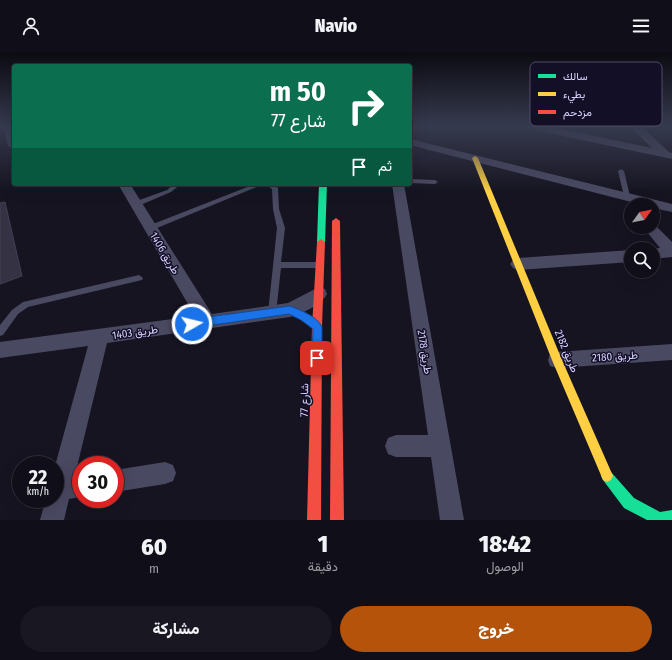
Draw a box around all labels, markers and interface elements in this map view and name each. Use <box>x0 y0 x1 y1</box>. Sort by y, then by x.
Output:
icon: person <box>20 15 42 37</box>
text: Navio <box>315 15 357 37</box>
icon: menu <box>630 15 652 37</box>
legend <box>530 62 662 126</box>
text: سالك <box>563 70 588 83</box>
text: 50 m <box>270 75 326 108</box>
icon: right <box>340 80 392 132</box>
text: بطيء <box>563 88 585 104</box>
text: مزدحم <box>563 106 592 120</box>
text: شارع 77 <box>271 110 326 132</box>
icon: arrive <box>348 156 370 178</box>
text: ثم <box>378 157 392 175</box>
north arrow <box>624 198 660 234</box>
map controls <box>624 198 660 278</box>
street label: طريق 1406 <box>147 230 182 277</box>
button: search <box>624 242 660 278</box>
position arrow <box>171 303 213 345</box>
street label: طريق 1403 <box>111 323 159 342</box>
street label: طريق 2182 <box>552 328 581 374</box>
street label: طريق 2178 <box>415 329 434 375</box>
pin <box>300 341 334 375</box>
icon: arrive <box>306 347 328 369</box>
street label: طريق 2180 <box>592 348 638 365</box>
street label: شارع 77 <box>298 383 312 417</box>
speed limit sign: 30 <box>72 456 124 508</box>
text: 22 <box>29 465 47 489</box>
text: km/h <box>27 486 49 498</box>
text: 1 <box>318 530 328 558</box>
text: 18:42 <box>479 530 531 558</box>
text: 60 <box>141 533 167 561</box>
text: دقيقة <box>308 559 338 574</box>
text: الوصول <box>486 559 524 574</box>
text: m <box>149 561 159 576</box>
button: مشاركة <box>20 606 332 652</box>
button: خروج <box>340 606 652 652</box>

